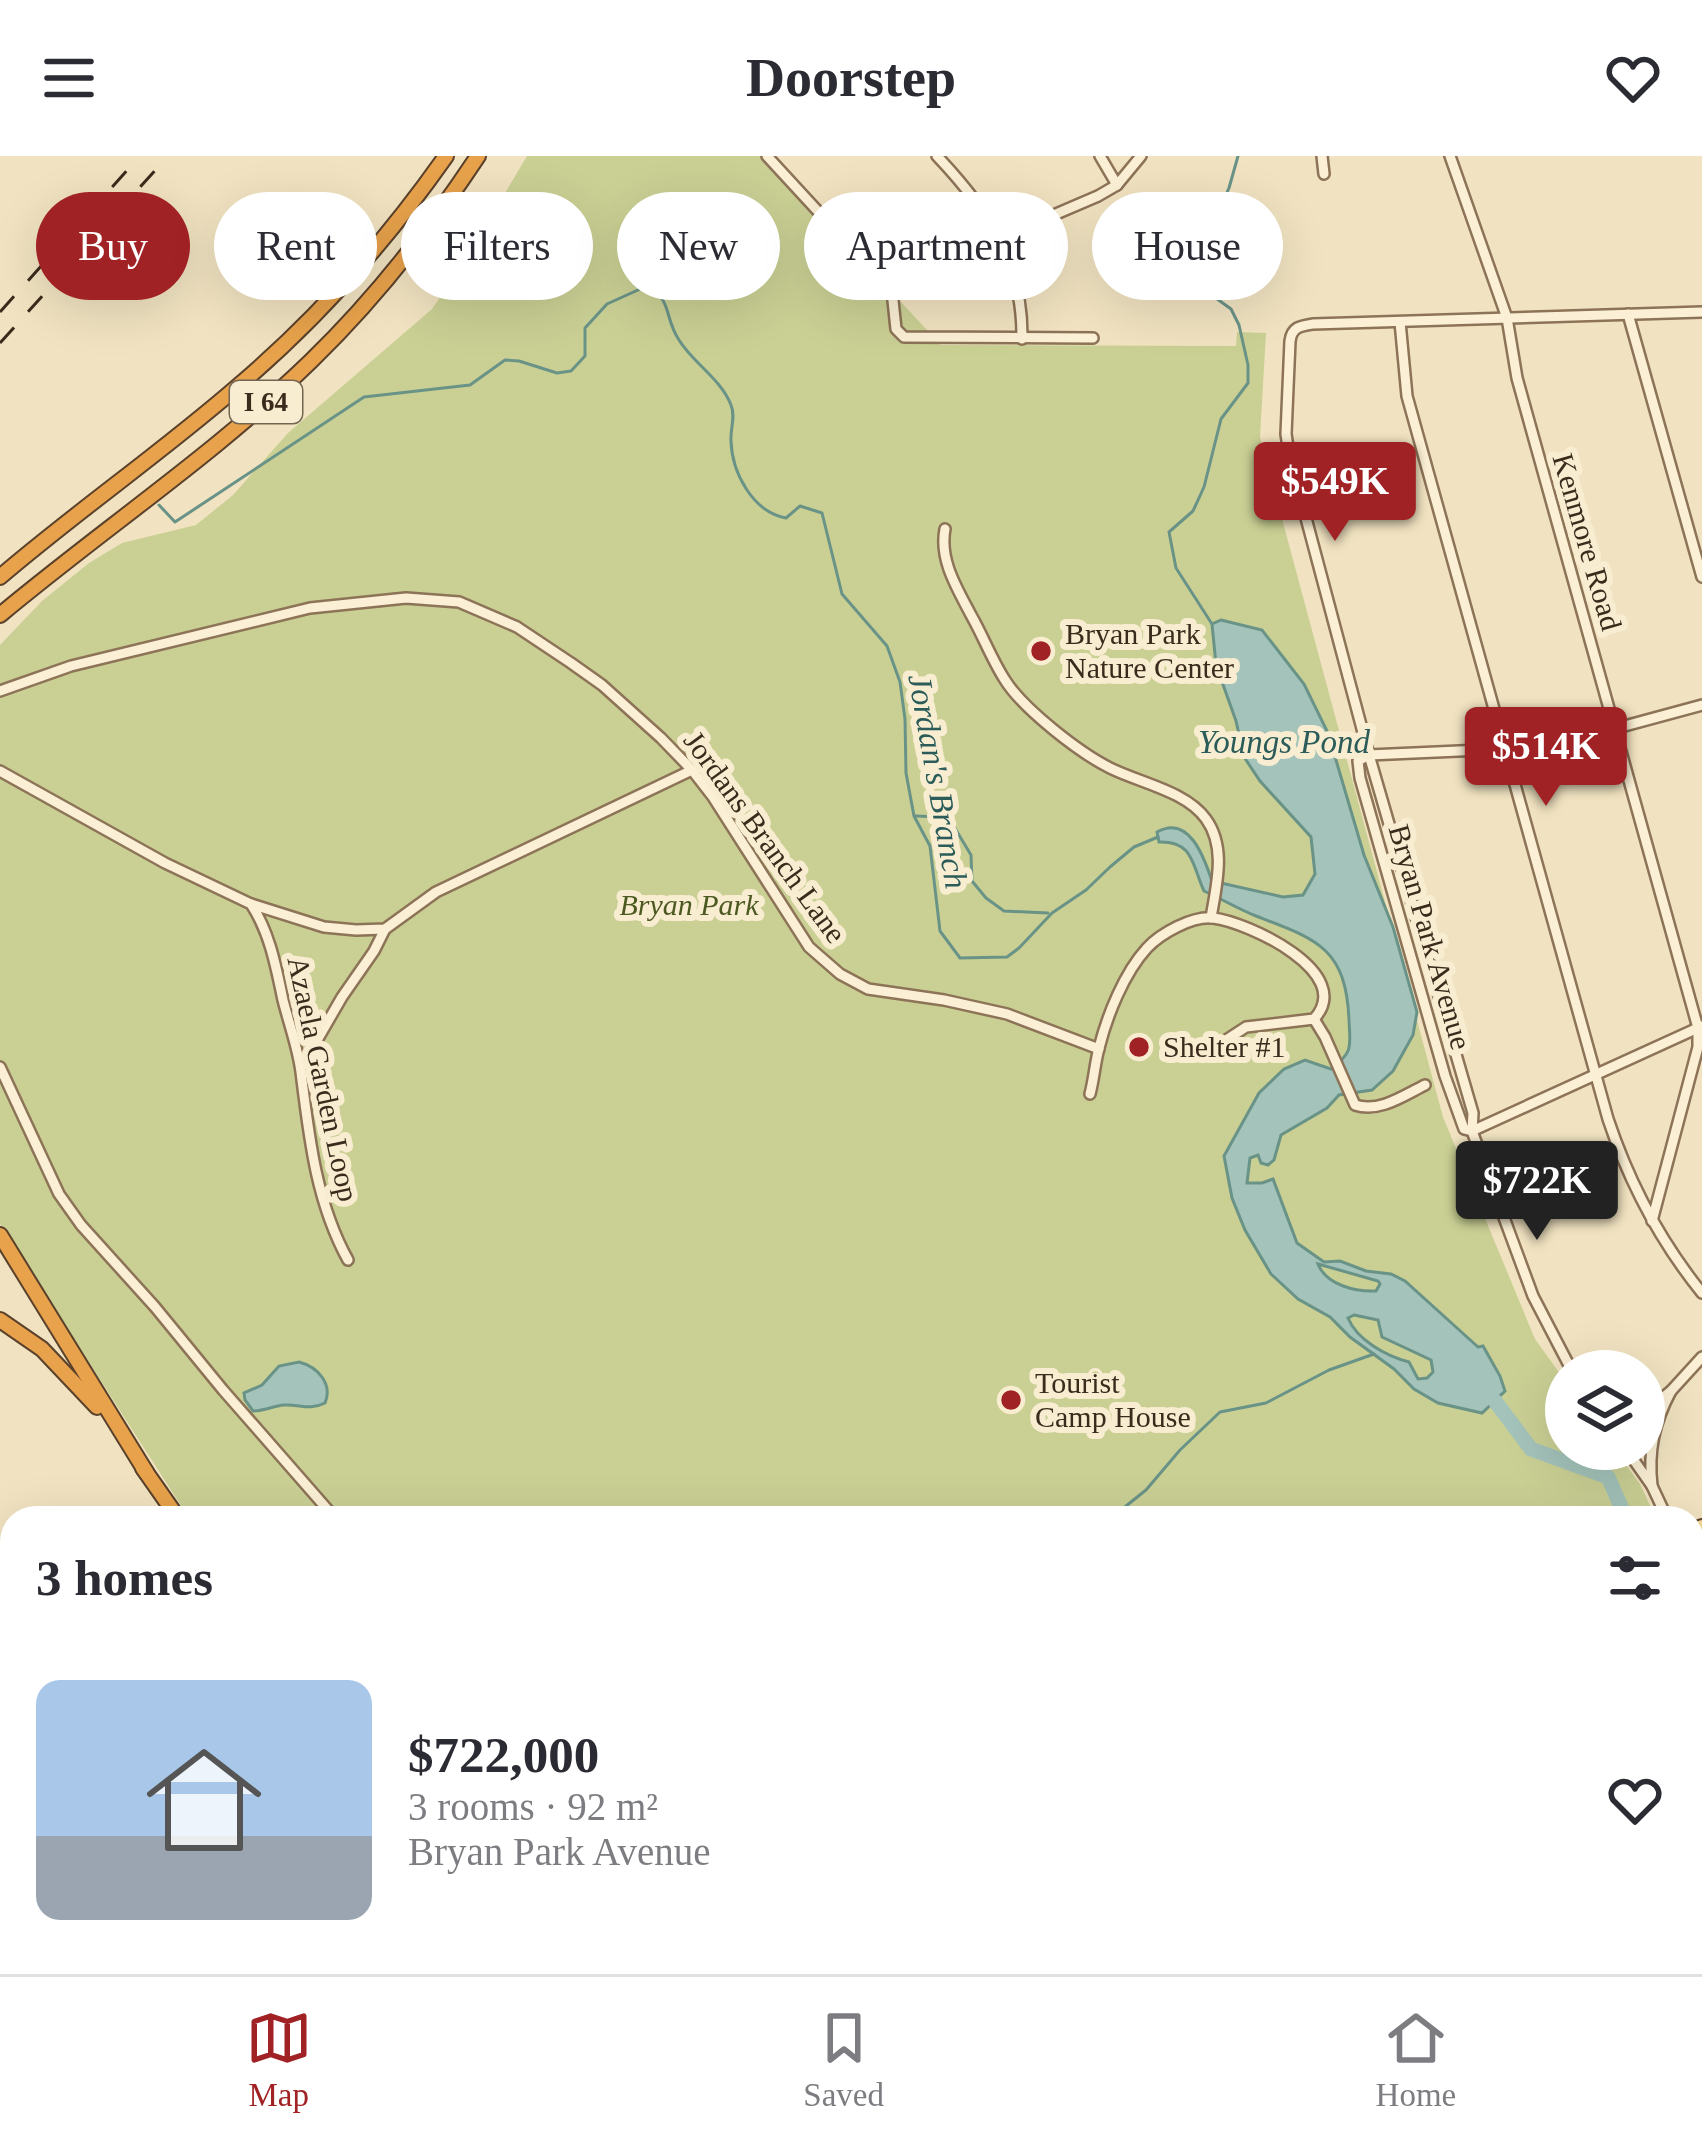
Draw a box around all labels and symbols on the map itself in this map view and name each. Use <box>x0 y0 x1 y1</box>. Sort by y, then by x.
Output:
road number: I 64 <box>230 381 302 423</box>
pin: $549K <box>1251 442 1419 544</box>
street label: Kenmore Road <box>1546 450 1628 634</box>
place label: Bryan Park Nature Center <box>1065 617 1234 684</box>
marker: Bryan Park Nature Center <box>1028 638 1054 664</box>
water label: Jordan's Branch <box>901 671 975 891</box>
pin: $514K <box>1462 707 1630 809</box>
water label: Youngs Pond <box>1198 724 1371 760</box>
street label: Jordans Branch Lane <box>678 725 853 949</box>
street label: Bryan Park Avenue <box>1383 820 1478 1053</box>
park label: Bryan Park <box>619 888 759 921</box>
street label: Azaela Garden Loop <box>281 953 366 1205</box>
place label: Shelter #1 <box>1163 1030 1285 1063</box>
marker: Shelter #1 <box>1126 1034 1152 1060</box>
pin: $722K <box>1453 1141 1621 1243</box>
place label: Tourist Camp House <box>1035 1366 1191 1433</box>
marker: Tourist Camp House <box>998 1387 1024 1413</box>

